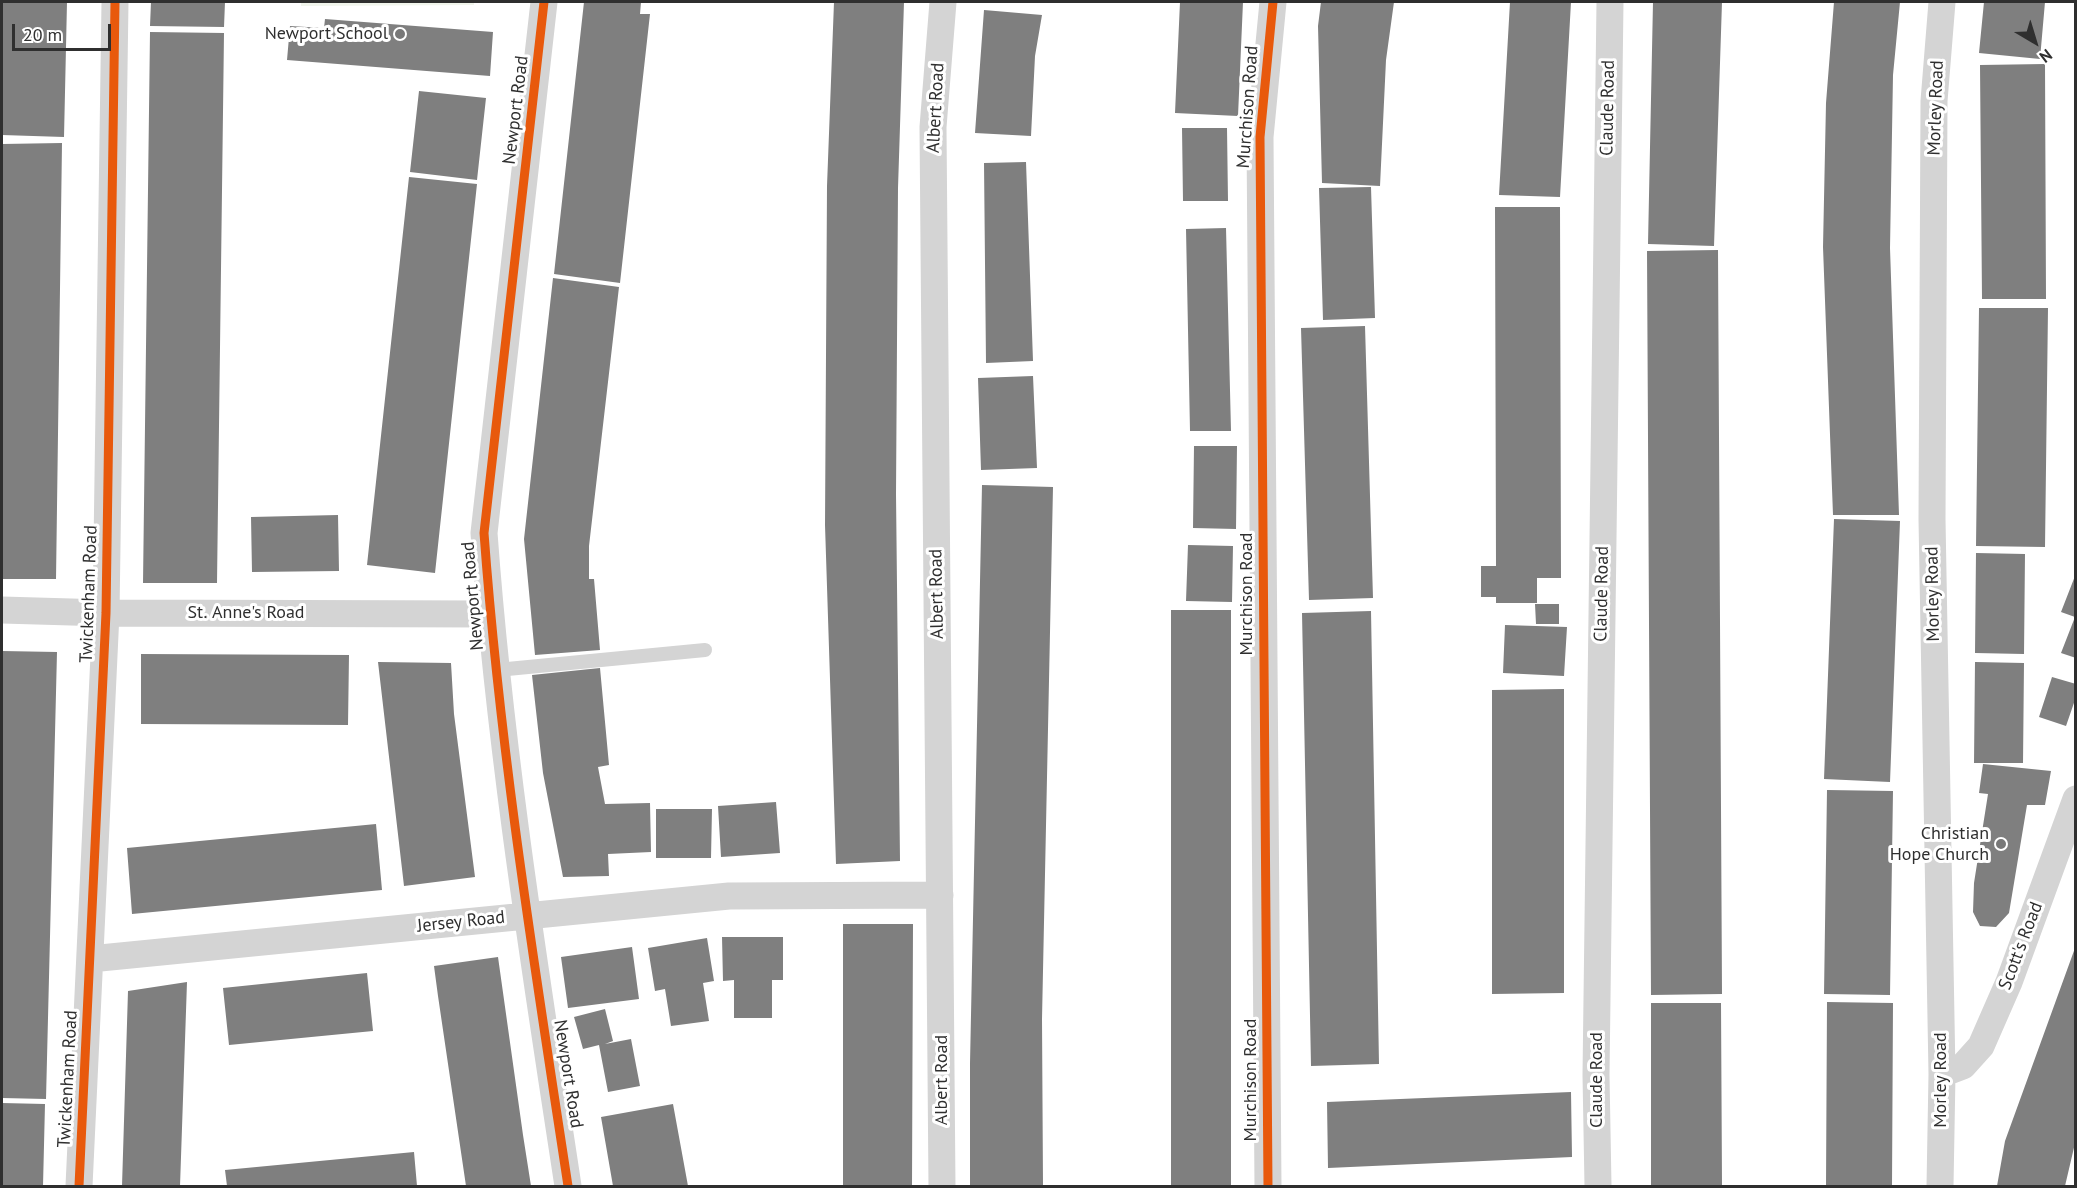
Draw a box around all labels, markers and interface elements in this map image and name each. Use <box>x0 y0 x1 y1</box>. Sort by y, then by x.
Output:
scale bar <box>15 12 114 50</box>
north arrow <box>2005 12 2065 72</box>
text: 20 m <box>23 23 62 46</box>
place label: Newport School <box>265 23 388 45</box>
marker: Newport School <box>393 27 407 41</box>
street label: Murchison Road <box>1233 45 1263 169</box>
text: N <box>2036 45 2056 67</box>
street label: Newport Road <box>499 54 533 166</box>
street label: Claude Road <box>1596 60 1620 156</box>
street label: Morley Road <box>1924 60 1948 156</box>
street label: Albert Road <box>923 62 949 154</box>
street label: Twickenham Road <box>76 525 102 663</box>
street label: Murchison Road <box>1236 533 1258 655</box>
street label: Newport Road <box>457 541 489 651</box>
street label: Claude Road <box>1590 546 1614 642</box>
street label: Morley Road <box>1921 546 1945 642</box>
street label: Albert Road <box>925 549 949 639</box>
street label: St. Anne's Road <box>187 602 305 624</box>
place label: Christian Hope Church <box>1890 823 1989 866</box>
marker: Christian Hope Church <box>1994 837 2008 851</box>
street label: Scott's Road <box>1994 899 2048 993</box>
street label: Jersey Road <box>416 907 506 937</box>
street label: Twickenham Road <box>54 1010 82 1148</box>
street label: Newport Road <box>549 1018 587 1130</box>
street label: Murchison Road <box>1240 1019 1262 1141</box>
street label: Claude Road <box>1586 1032 1608 1128</box>
street label: Morley Road <box>1930 1032 1952 1128</box>
street label: Albert Road <box>931 1035 953 1125</box>

